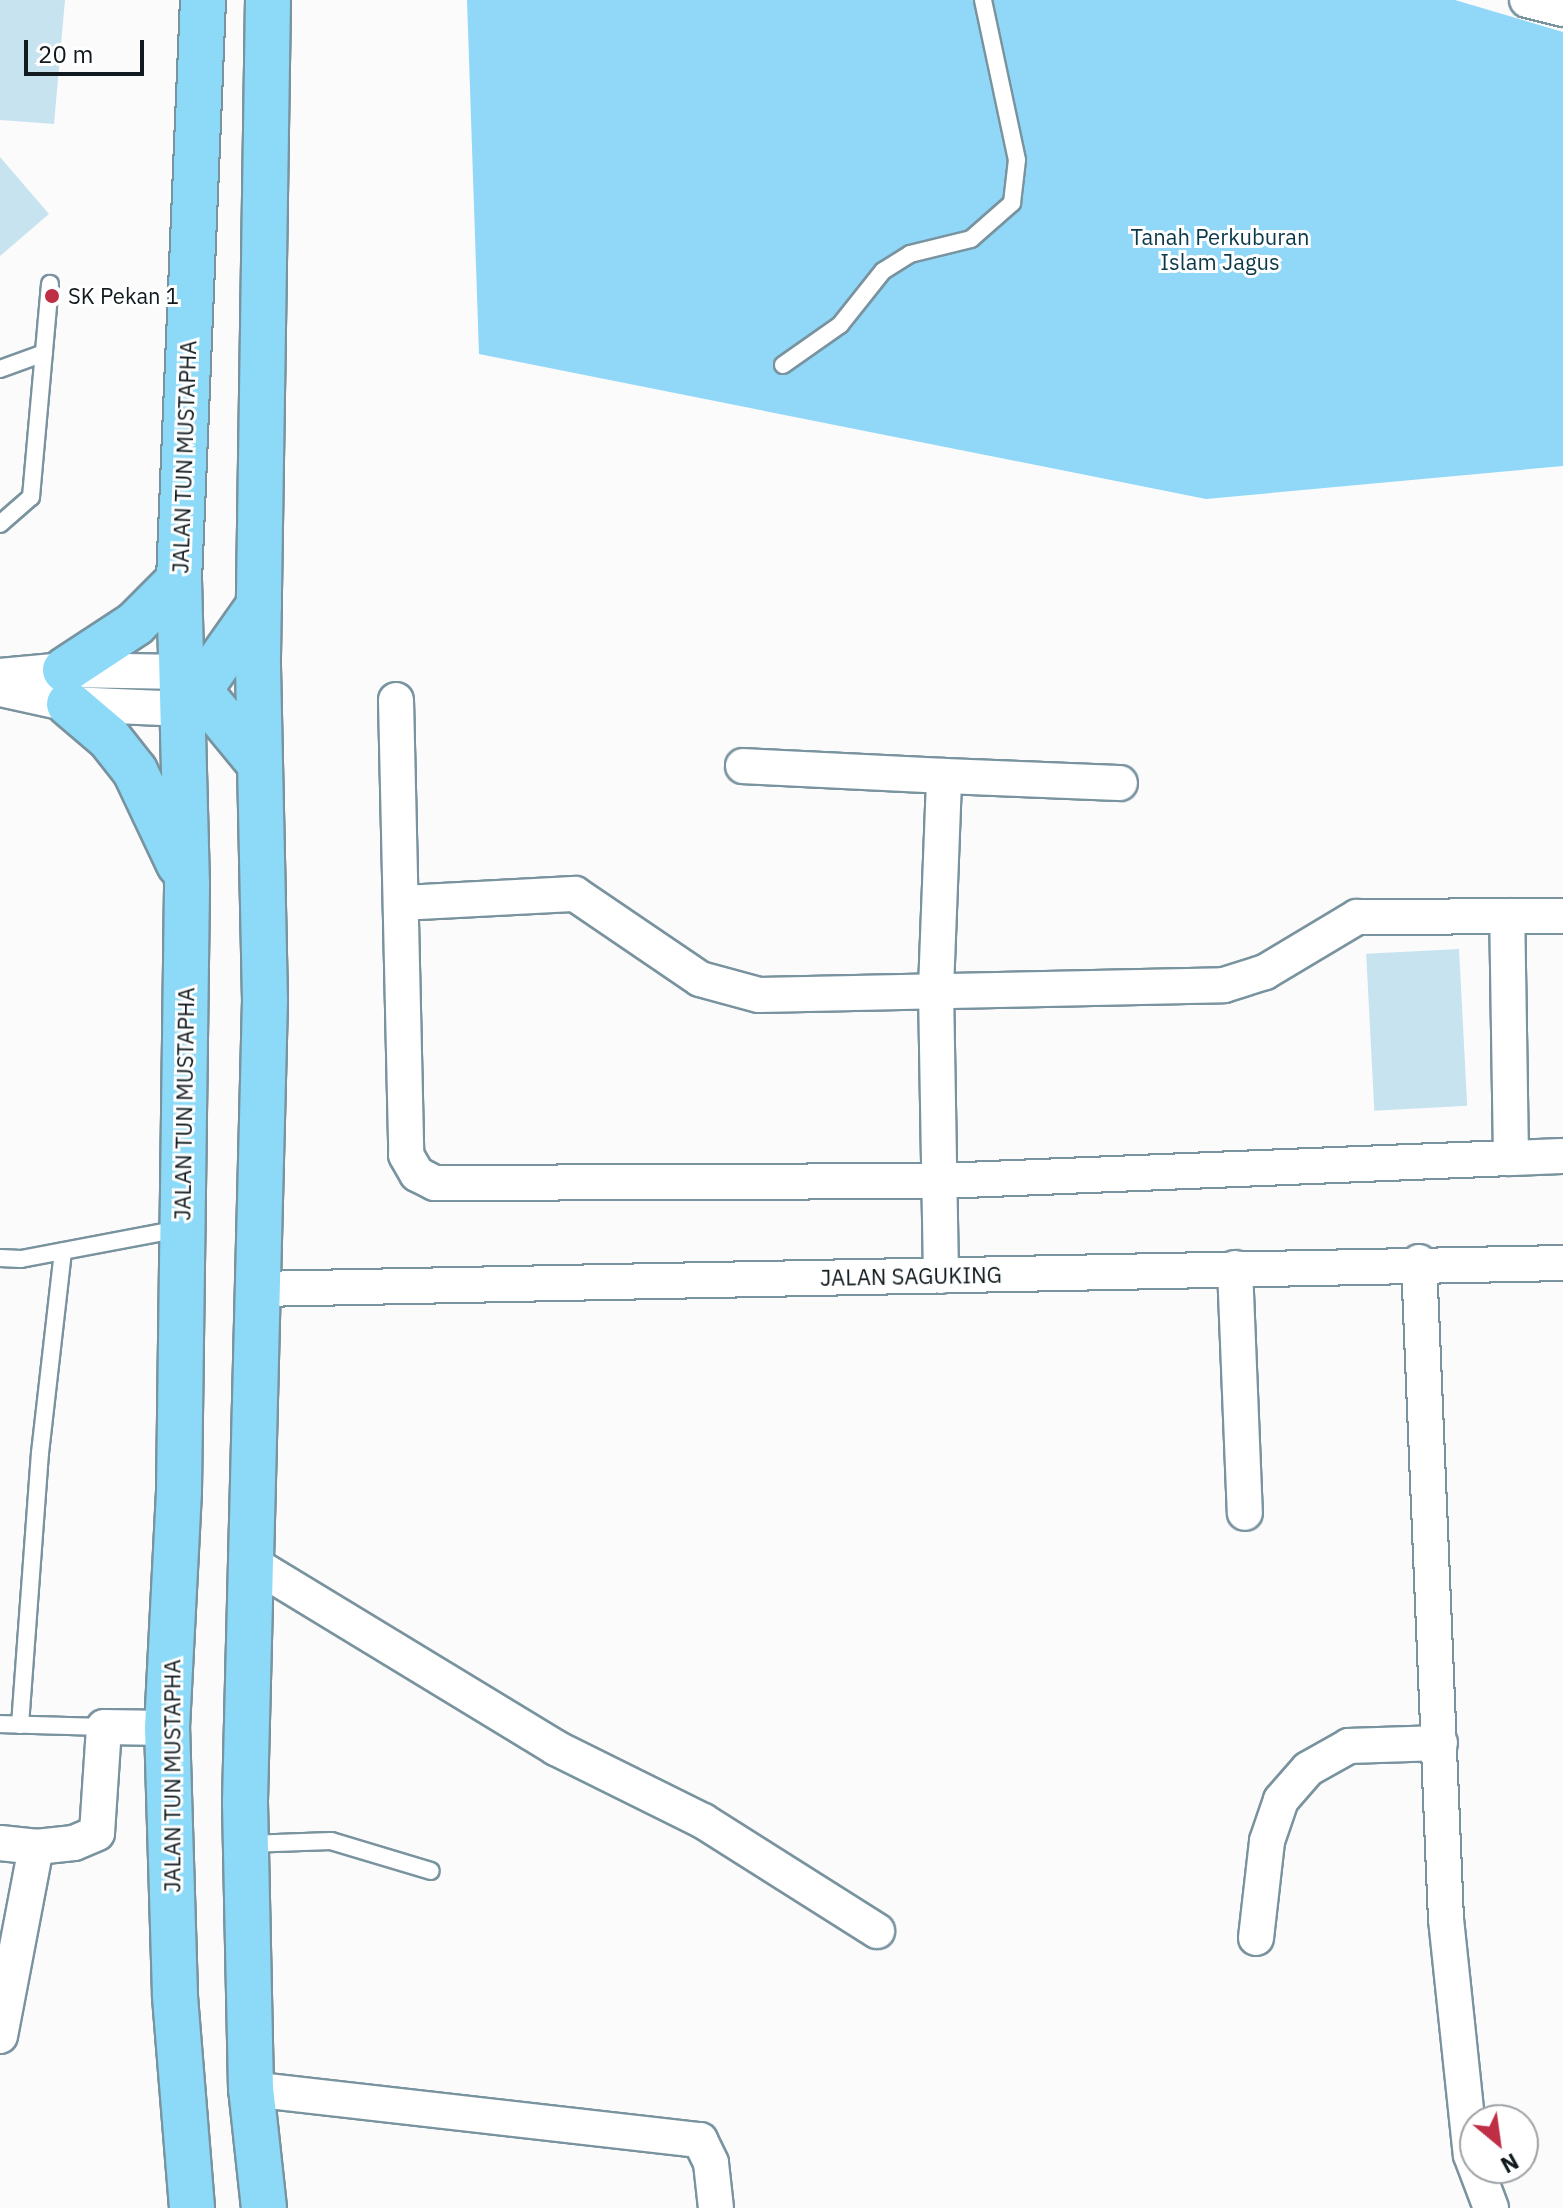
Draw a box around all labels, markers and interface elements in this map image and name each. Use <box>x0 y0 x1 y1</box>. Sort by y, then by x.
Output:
scale bar <box>28 24 148 74</box>
text: 20 m <box>38 38 93 70</box>
park label: Tanah Perkuburan Islam Jagus <box>1130 223 1310 274</box>
place label: SK Pekan 1 <box>68 283 179 309</box>
marker: SK Pekan 1 <box>43 287 61 305</box>
street label: JALAN TUN MUSTAPHA <box>167 340 201 574</box>
street label: JALAN TUN MUSTAPHA <box>169 987 199 1221</box>
street label: JALAN SAGUKING <box>820 1261 1002 1291</box>
street label: JALAN TUN MUSTAPHA <box>159 1659 185 1893</box>
north arrow <box>1459 2104 1539 2184</box>
text: N <box>1496 2147 1524 2180</box>

